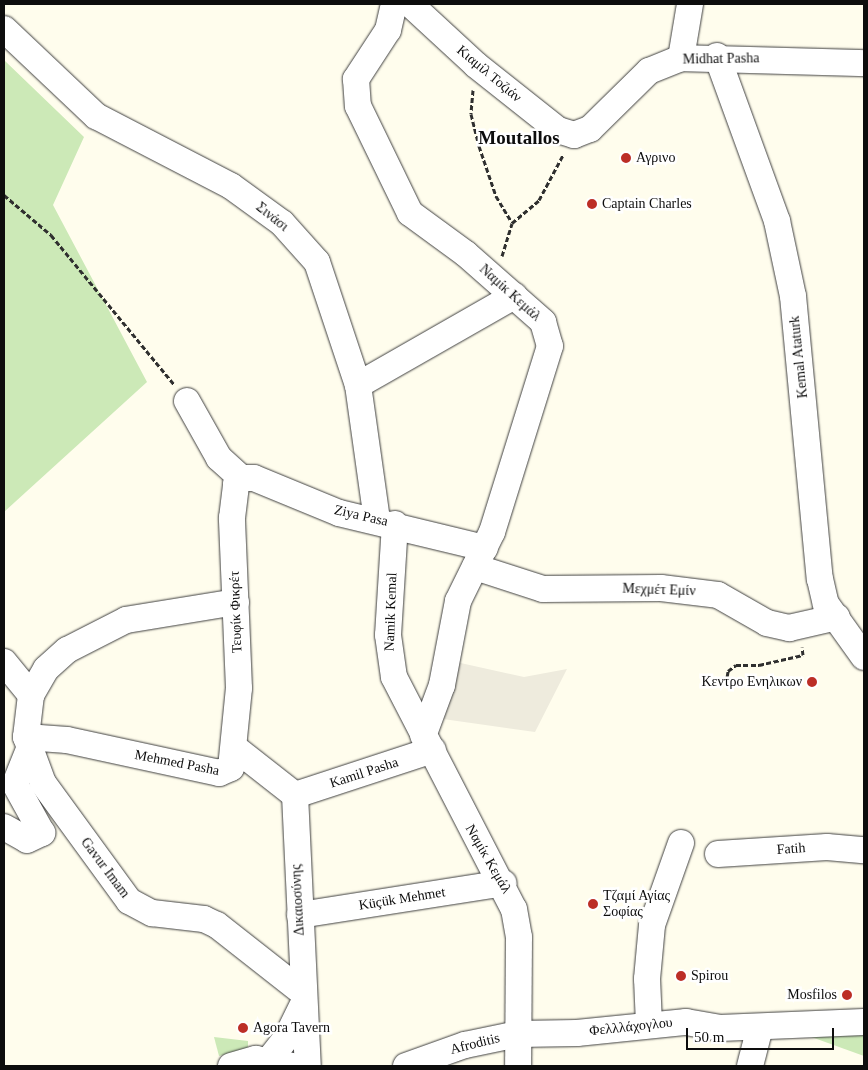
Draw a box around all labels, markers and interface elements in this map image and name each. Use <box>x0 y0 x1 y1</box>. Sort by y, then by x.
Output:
street label: Κιαμίλ Τοζιάν <box>453 42 525 106</box>
street label: Midhat Pasha <box>683 50 759 68</box>
district label: Moutallos <box>478 127 560 149</box>
place label: Αγρινο <box>636 150 675 166</box>
marker: Αγρινο <box>620 152 632 164</box>
place label: Captain Charles <box>602 196 692 212</box>
marker: Captain Charles <box>586 198 598 210</box>
street label: Σινάσι <box>252 199 292 235</box>
street label: Ναμίκ Κεμάλ <box>476 261 544 325</box>
street label: Kemal Ataturk <box>786 315 812 399</box>
street label: Ziya Pasa <box>332 502 390 530</box>
street label: Τευφίκ Φικρέτ <box>226 571 246 653</box>
street label: Namik Kemal <box>381 572 401 652</box>
street label: Μεχμέτ Εμίν <box>622 580 696 600</box>
place label: Κεντρο Ενηλικων <box>702 674 802 690</box>
marker: Κεντρο Ενηλικων <box>806 676 818 688</box>
street label: Mehmed Pasha <box>133 747 221 779</box>
street label: Kamil Pasha <box>328 754 400 792</box>
street label: Ναμίκ Κεμάλ <box>462 822 514 896</box>
street label: Gavur Imam <box>77 835 133 901</box>
street label: Fatih <box>776 840 806 858</box>
street label: Δικαιοσύνης <box>288 864 308 936</box>
street label: Küçük Mehmet <box>357 884 447 914</box>
place label: Τζαμί Αγίας Σοφίας <box>603 888 671 920</box>
marker: Τζαμί Αγίας Σοφίας <box>587 898 599 910</box>
place label: Spirou <box>691 968 728 984</box>
marker: Spirou <box>675 970 687 982</box>
place label: Mosfilos <box>787 987 837 1003</box>
marker: Mosfilos <box>841 989 853 1001</box>
street label: Φελλλάχογλου <box>589 1014 673 1040</box>
scale bar <box>688 1018 836 1050</box>
place label: Agora Tavern <box>253 1020 330 1036</box>
marker: Agora Tavern <box>237 1022 249 1034</box>
text: 50 m <box>694 1029 724 1045</box>
street label: Afroditis <box>448 1030 502 1058</box>

